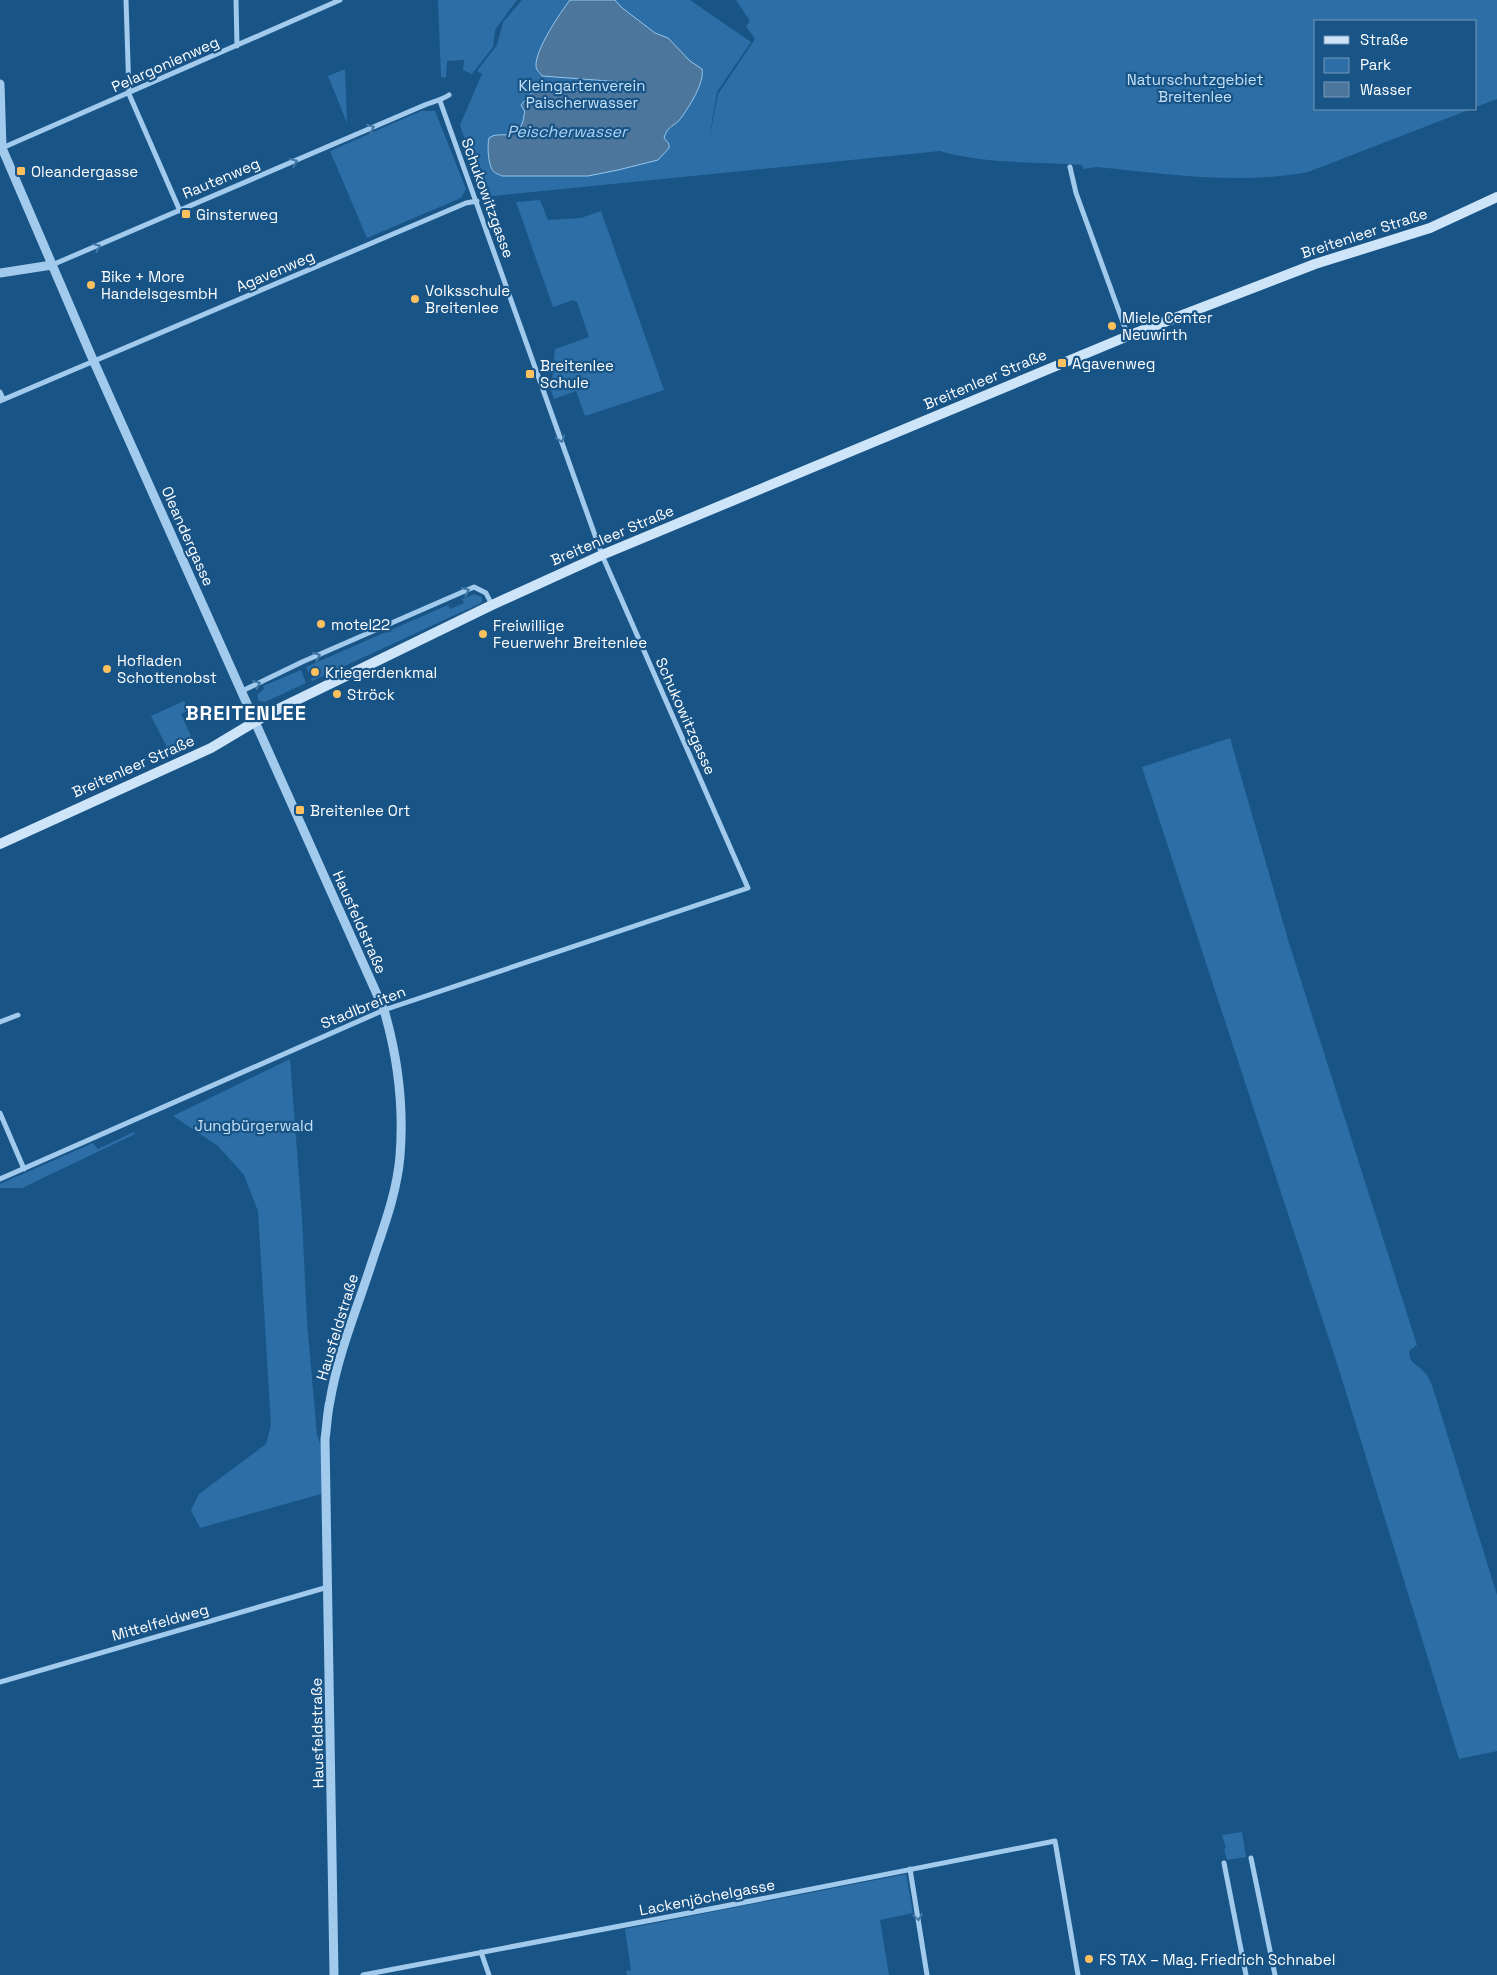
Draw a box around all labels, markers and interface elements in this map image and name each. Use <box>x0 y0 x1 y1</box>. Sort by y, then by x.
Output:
legend <box>1314 20 1477 110</box>
text: Straße <box>1360 30 1409 49</box>
street label: Pelargonienweg <box>108 32 222 96</box>
text: Park <box>1360 55 1391 74</box>
park label: Naturschutzgebiet Breitenlee <box>1127 70 1263 106</box>
park label: Kleingartenverein Paischerwasser <box>519 76 645 112</box>
text: Wasser <box>1360 80 1412 99</box>
water label: Peischerwasser <box>507 121 629 142</box>
one-way arrow <box>366 123 375 134</box>
street label: Schukowitzgasse <box>457 135 519 261</box>
street label: Rautenweg <box>180 153 262 203</box>
one-way arrow <box>290 157 298 167</box>
place label: Oleandergasse <box>31 162 138 181</box>
marker: Oleandergasse <box>15 165 27 177</box>
street label: Breitenleer Straße <box>1298 204 1430 262</box>
place label: Ginsterweg <box>196 205 278 224</box>
marker: Ginsterweg <box>180 208 192 220</box>
one-way arrow <box>92 242 101 253</box>
street label: Agavenweg <box>233 246 317 296</box>
place label: Bike + More HandelsgesmbH <box>101 267 218 303</box>
marker: Bike + More HandelsgesmbH <box>85 279 97 291</box>
place label: Volksschule Breitenlee <box>425 281 510 317</box>
marker: Volksschule Breitenlee <box>409 293 421 305</box>
place label: Miele Center Neuwirth <box>1122 308 1213 344</box>
marker: Miele Center Neuwirth <box>1106 320 1118 332</box>
street label: Breitenleer Straße <box>921 344 1050 414</box>
place label: Agavenweg <box>1072 354 1155 373</box>
place label: Breitenlee Schule <box>540 356 614 392</box>
marker: Agavenweg <box>1056 357 1068 369</box>
marker: Breitenlee Schule <box>524 368 536 380</box>
one-way arrow <box>555 434 565 443</box>
street label: Oleandergasse <box>158 483 219 589</box>
street label: Breitenleer Straße <box>548 500 677 570</box>
one-way arrow <box>461 586 470 597</box>
place label: motel22 <box>331 615 390 634</box>
place label: Freiwillige Feuerwehr Breitenlee <box>493 616 647 652</box>
marker: motel22 <box>315 618 327 630</box>
marker: Freiwillige Feuerwehr Breitenlee <box>477 628 489 640</box>
place label: Hofladen Schottenobst <box>117 651 217 687</box>
one-way arrow <box>312 651 321 662</box>
street label: Schukowitzgasse <box>652 654 720 778</box>
marker: Hofladen Schottenobst <box>101 663 113 675</box>
place label: Kriegerdenkmal <box>325 663 437 682</box>
marker: Kriegerdenkmal <box>309 666 321 678</box>
one-way arrow <box>252 679 261 690</box>
place label: Ströck <box>347 685 395 704</box>
marker: Ströck <box>331 688 343 700</box>
district label: BREITENLEE <box>185 700 307 726</box>
street label: Breitenleer Straße <box>69 730 197 802</box>
place label: Breitenlee Ort <box>310 801 411 820</box>
marker: Breitenlee Ort <box>294 804 306 816</box>
street label: Hausfeldstraße <box>329 868 391 977</box>
street label: Stadlbreiten <box>318 981 408 1033</box>
park label: Jungbürgerwald <box>195 1116 313 1135</box>
street label: Hausfeldstraße <box>312 1271 362 1383</box>
street label: Mittelfeldweg <box>109 1599 211 1645</box>
street label: Hausfeldstraße <box>307 1677 327 1788</box>
street label: Lackenjöchelgasse <box>637 1874 777 1919</box>
one-way arrow <box>912 1913 922 1921</box>
place label: FS TAX – Mag. Friedrich Schnabel <box>1099 1950 1335 1969</box>
marker: FS TAX – Mag. Friedrich Schnabel <box>1083 1953 1095 1965</box>

